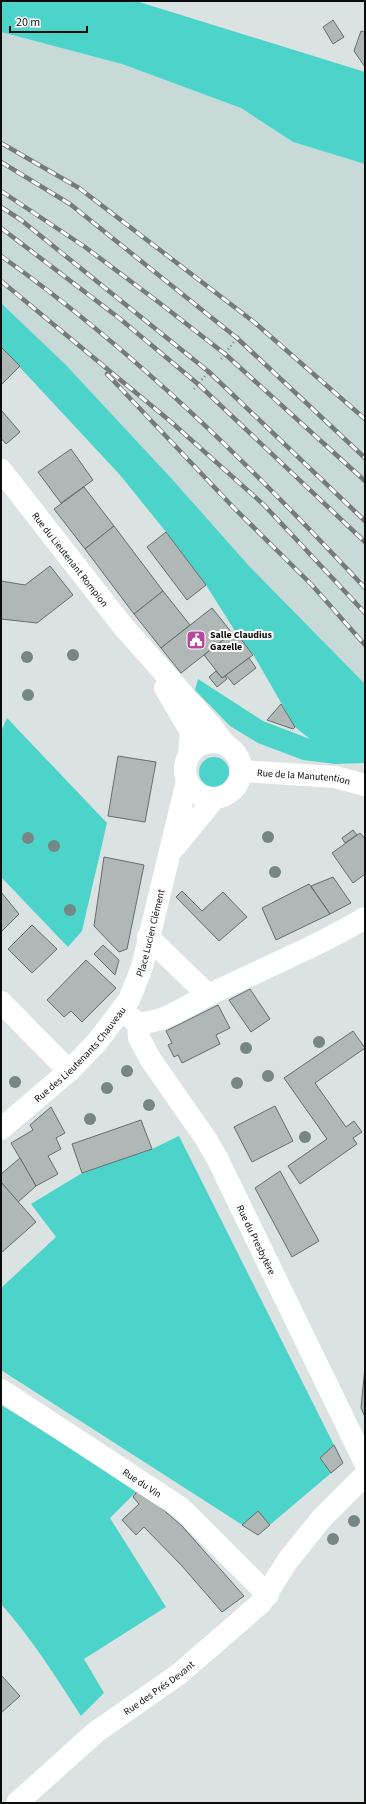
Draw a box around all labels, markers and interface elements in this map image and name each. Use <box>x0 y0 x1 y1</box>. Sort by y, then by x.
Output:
scale bar <box>10 8 87 34</box>
text: 20 m <box>16 14 40 31</box>
street label: Rue du Lieutenant Rompion <box>28 509 111 610</box>
place label: Salle Claudius Gazelle <box>210 628 273 654</box>
public building icon: Salle Claudius Gazelle <box>185 629 207 651</box>
street label: Rue de la Manutention <box>256 766 352 789</box>
street label: Place Lucien Clément <box>133 887 169 979</box>
street label: Rue des Lieutenants Chauveau <box>31 1004 130 1106</box>
street label: Rue du Presbytère <box>233 1203 279 1277</box>
street label: Rue du Vin <box>119 1466 164 1501</box>
street label: Rue des Prés Devant <box>121 1657 198 1719</box>

